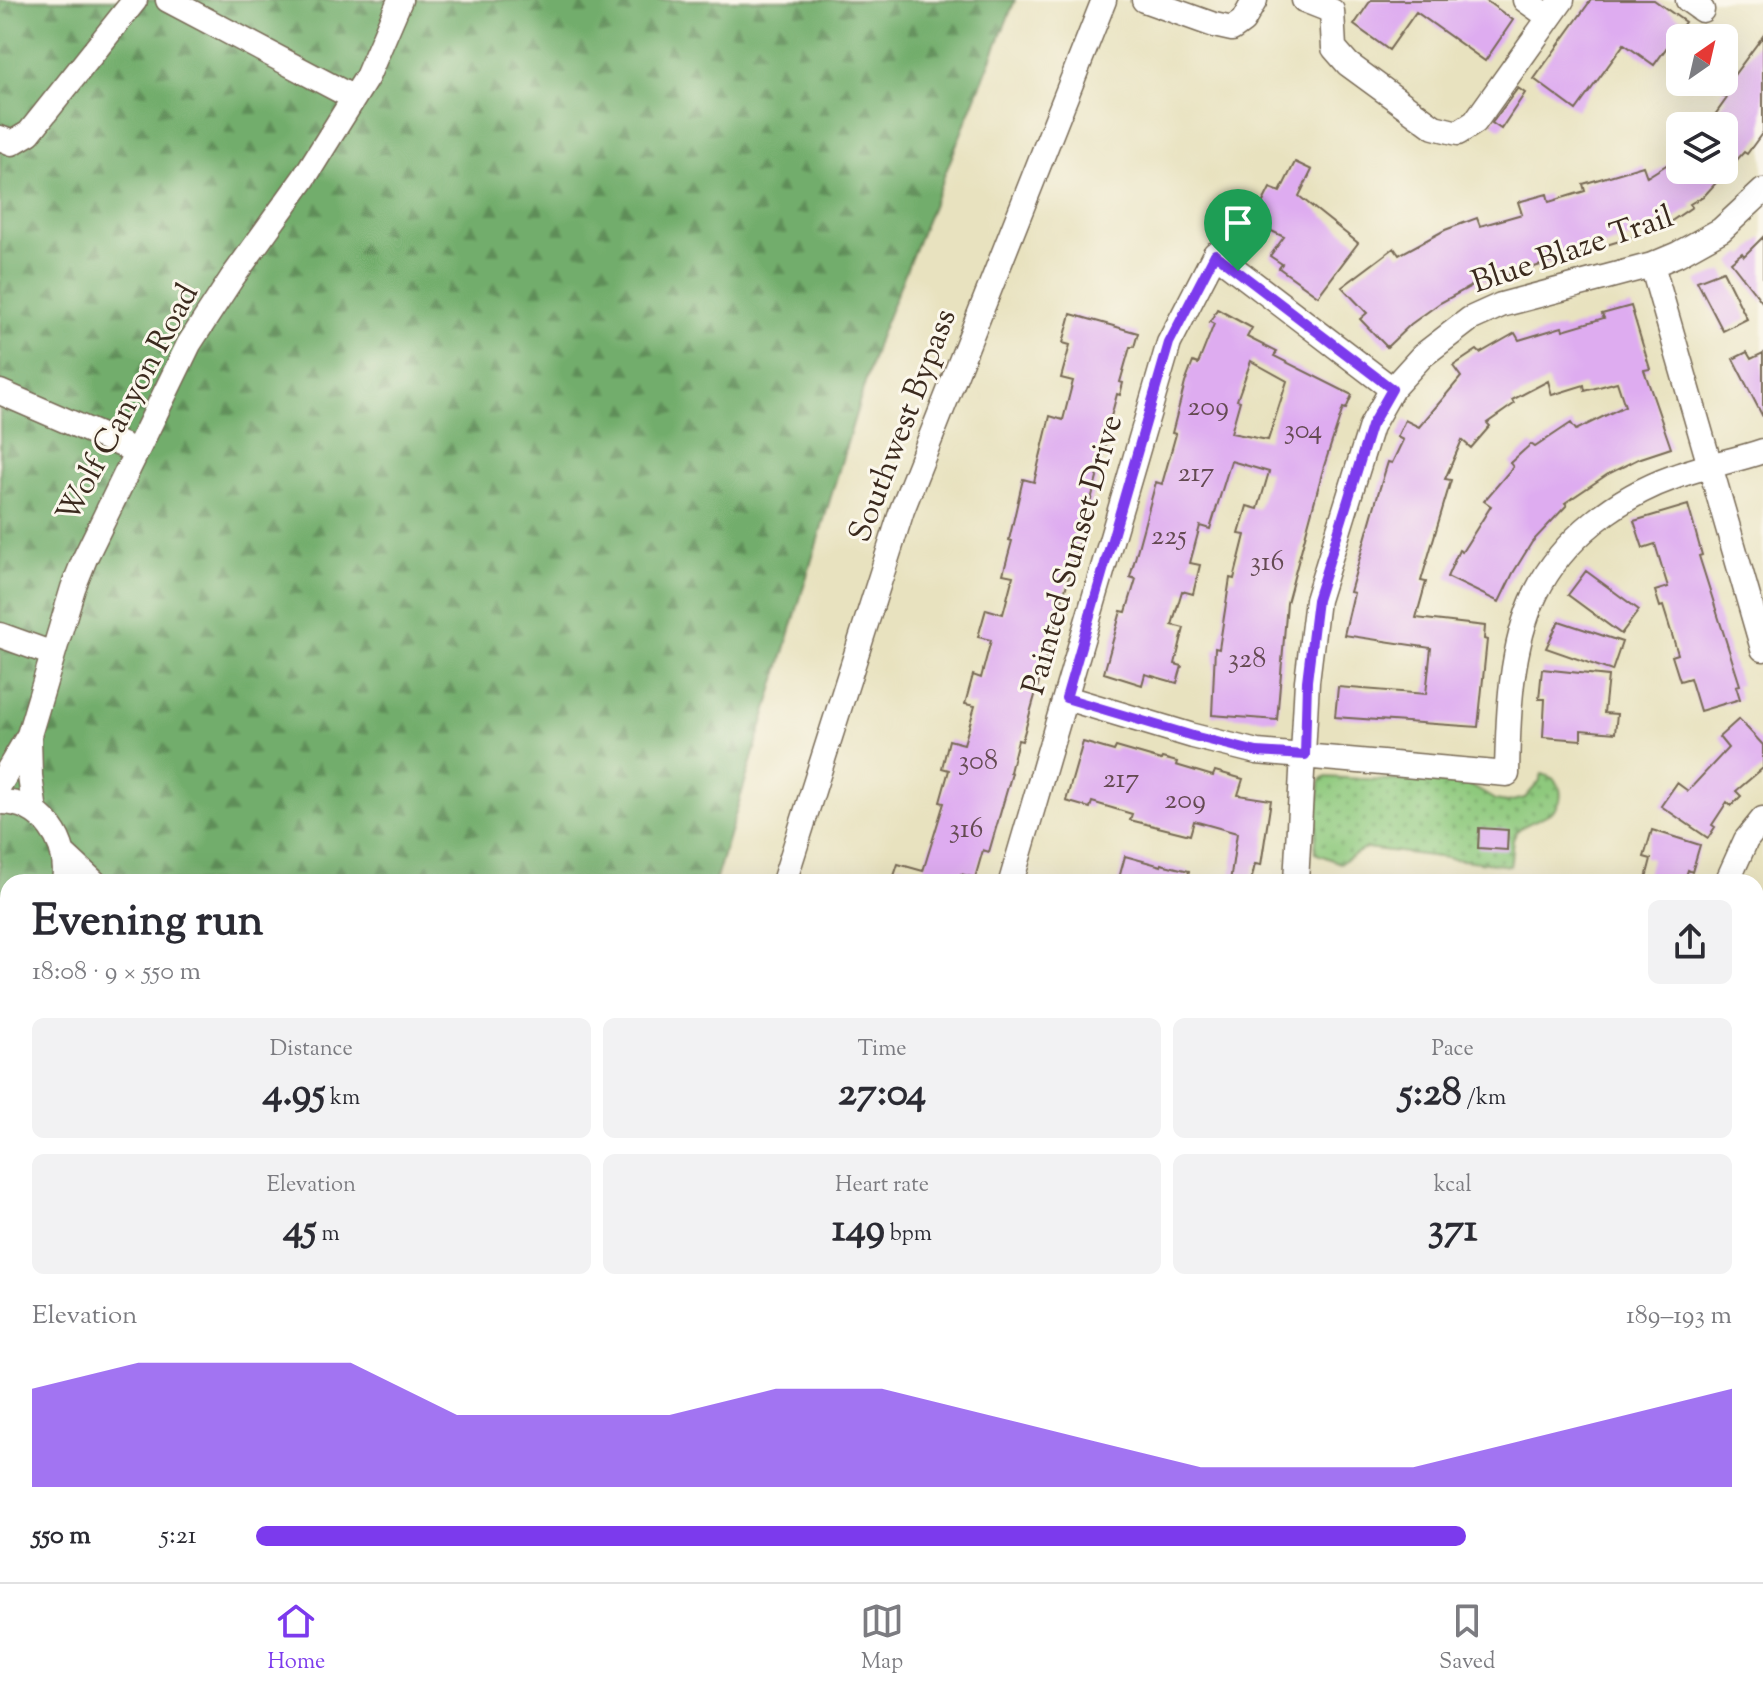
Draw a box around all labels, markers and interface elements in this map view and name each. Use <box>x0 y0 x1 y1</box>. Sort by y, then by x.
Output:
north arrow <box>1666 24 1738 96</box>
map controls <box>1666 24 1738 184</box>
button: layers <box>1666 112 1738 184</box>
pin <box>1204 189 1272 271</box>
street label: Blue Blaze Trail <box>1466 195 1680 307</box>
icon: arrive <box>1216 201 1260 245</box>
street label: Wolf Canyon Road <box>46 276 212 532</box>
street label: Southwest Bypass <box>838 303 970 549</box>
house number: 209 <box>1187 388 1229 428</box>
street label: Painted Sunset Drive <box>1012 410 1136 700</box>
house number: 304 <box>1284 411 1322 451</box>
house number: 217 <box>1178 454 1214 494</box>
house number: 225 <box>1151 517 1187 557</box>
house number: 316 <box>1250 543 1284 583</box>
house number: 328 <box>1228 640 1266 680</box>
house number: 308 <box>958 742 998 782</box>
house number: 217 <box>1103 760 1139 800</box>
house number: 209 <box>1164 781 1206 821</box>
house number: 316 <box>949 810 983 850</box>
text: Evening run <box>32 892 264 955</box>
button: share <box>1648 900 1732 984</box>
text: 18:08 · 9 × 550 m <box>32 954 201 991</box>
text: Distance <box>270 1034 353 1066</box>
text: Time <box>858 1034 906 1066</box>
text: Pace <box>1432 1034 1474 1066</box>
text: 4.95 <box>262 1066 325 1123</box>
text: 27:04 <box>838 1066 926 1123</box>
text: 5:28 <box>1399 1066 1462 1123</box>
text: km <box>325 1083 360 1115</box>
text: /km <box>1462 1083 1506 1115</box>
text: Elevation <box>267 1170 356 1202</box>
text: Heart rate <box>835 1170 929 1202</box>
text: kcal <box>1434 1170 1472 1202</box>
text: 45 <box>283 1202 317 1259</box>
text: 149 <box>832 1202 885 1259</box>
text: 371 <box>1428 1202 1478 1259</box>
text: m <box>317 1219 340 1251</box>
text: bpm <box>885 1219 932 1251</box>
text: Elevation <box>32 1298 137 1335</box>
text: 189–193 m <box>1626 1298 1732 1335</box>
text: 550 m <box>32 1518 91 1555</box>
text: 5:21 <box>160 1518 197 1555</box>
tab: Home <box>267 1599 325 1679</box>
tab: Map <box>860 1599 904 1679</box>
tab: Saved <box>1439 1599 1496 1679</box>

